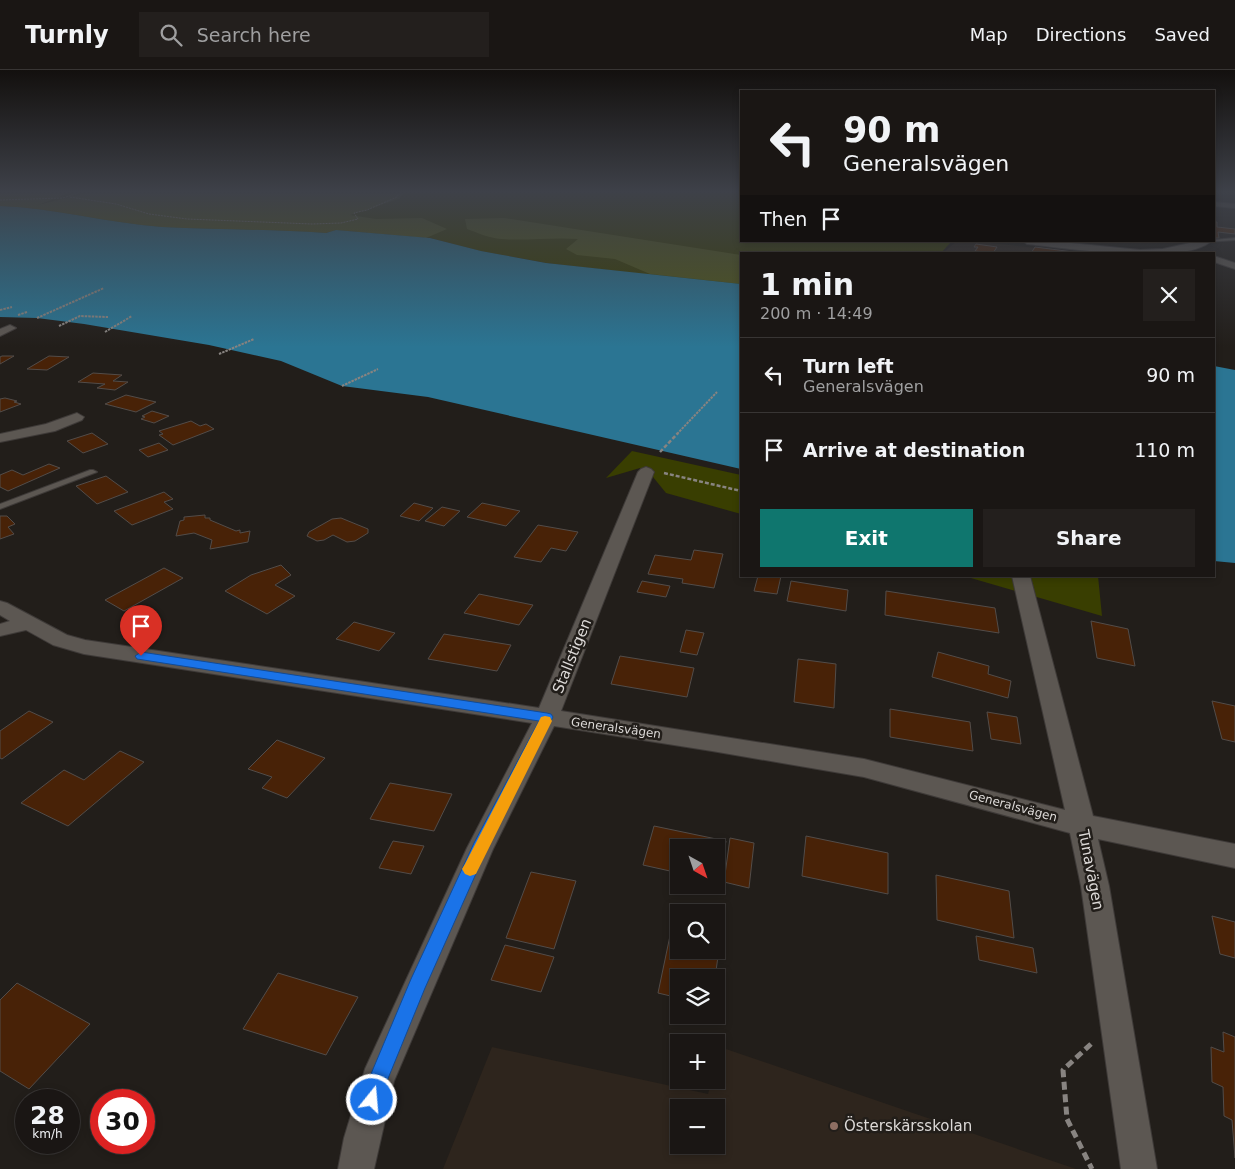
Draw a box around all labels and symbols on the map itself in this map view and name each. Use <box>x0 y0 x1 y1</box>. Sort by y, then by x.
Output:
pin <box>120 605 162 656</box>
street label: Stallstigen <box>549 616 595 696</box>
street label: Generalsvägen <box>570 715 662 741</box>
street label: Generalsvägen <box>967 788 1059 824</box>
street label: Tunavägen <box>1074 827 1108 912</box>
north arrow <box>670 839 725 894</box>
position arrow <box>345 1073 397 1125</box>
speed limit sign: 30 <box>90 1089 155 1154</box>
place label: Österskärsskolan <box>844 1116 972 1135</box>
marker: Österskärsskolan <box>828 1120 840 1132</box>

